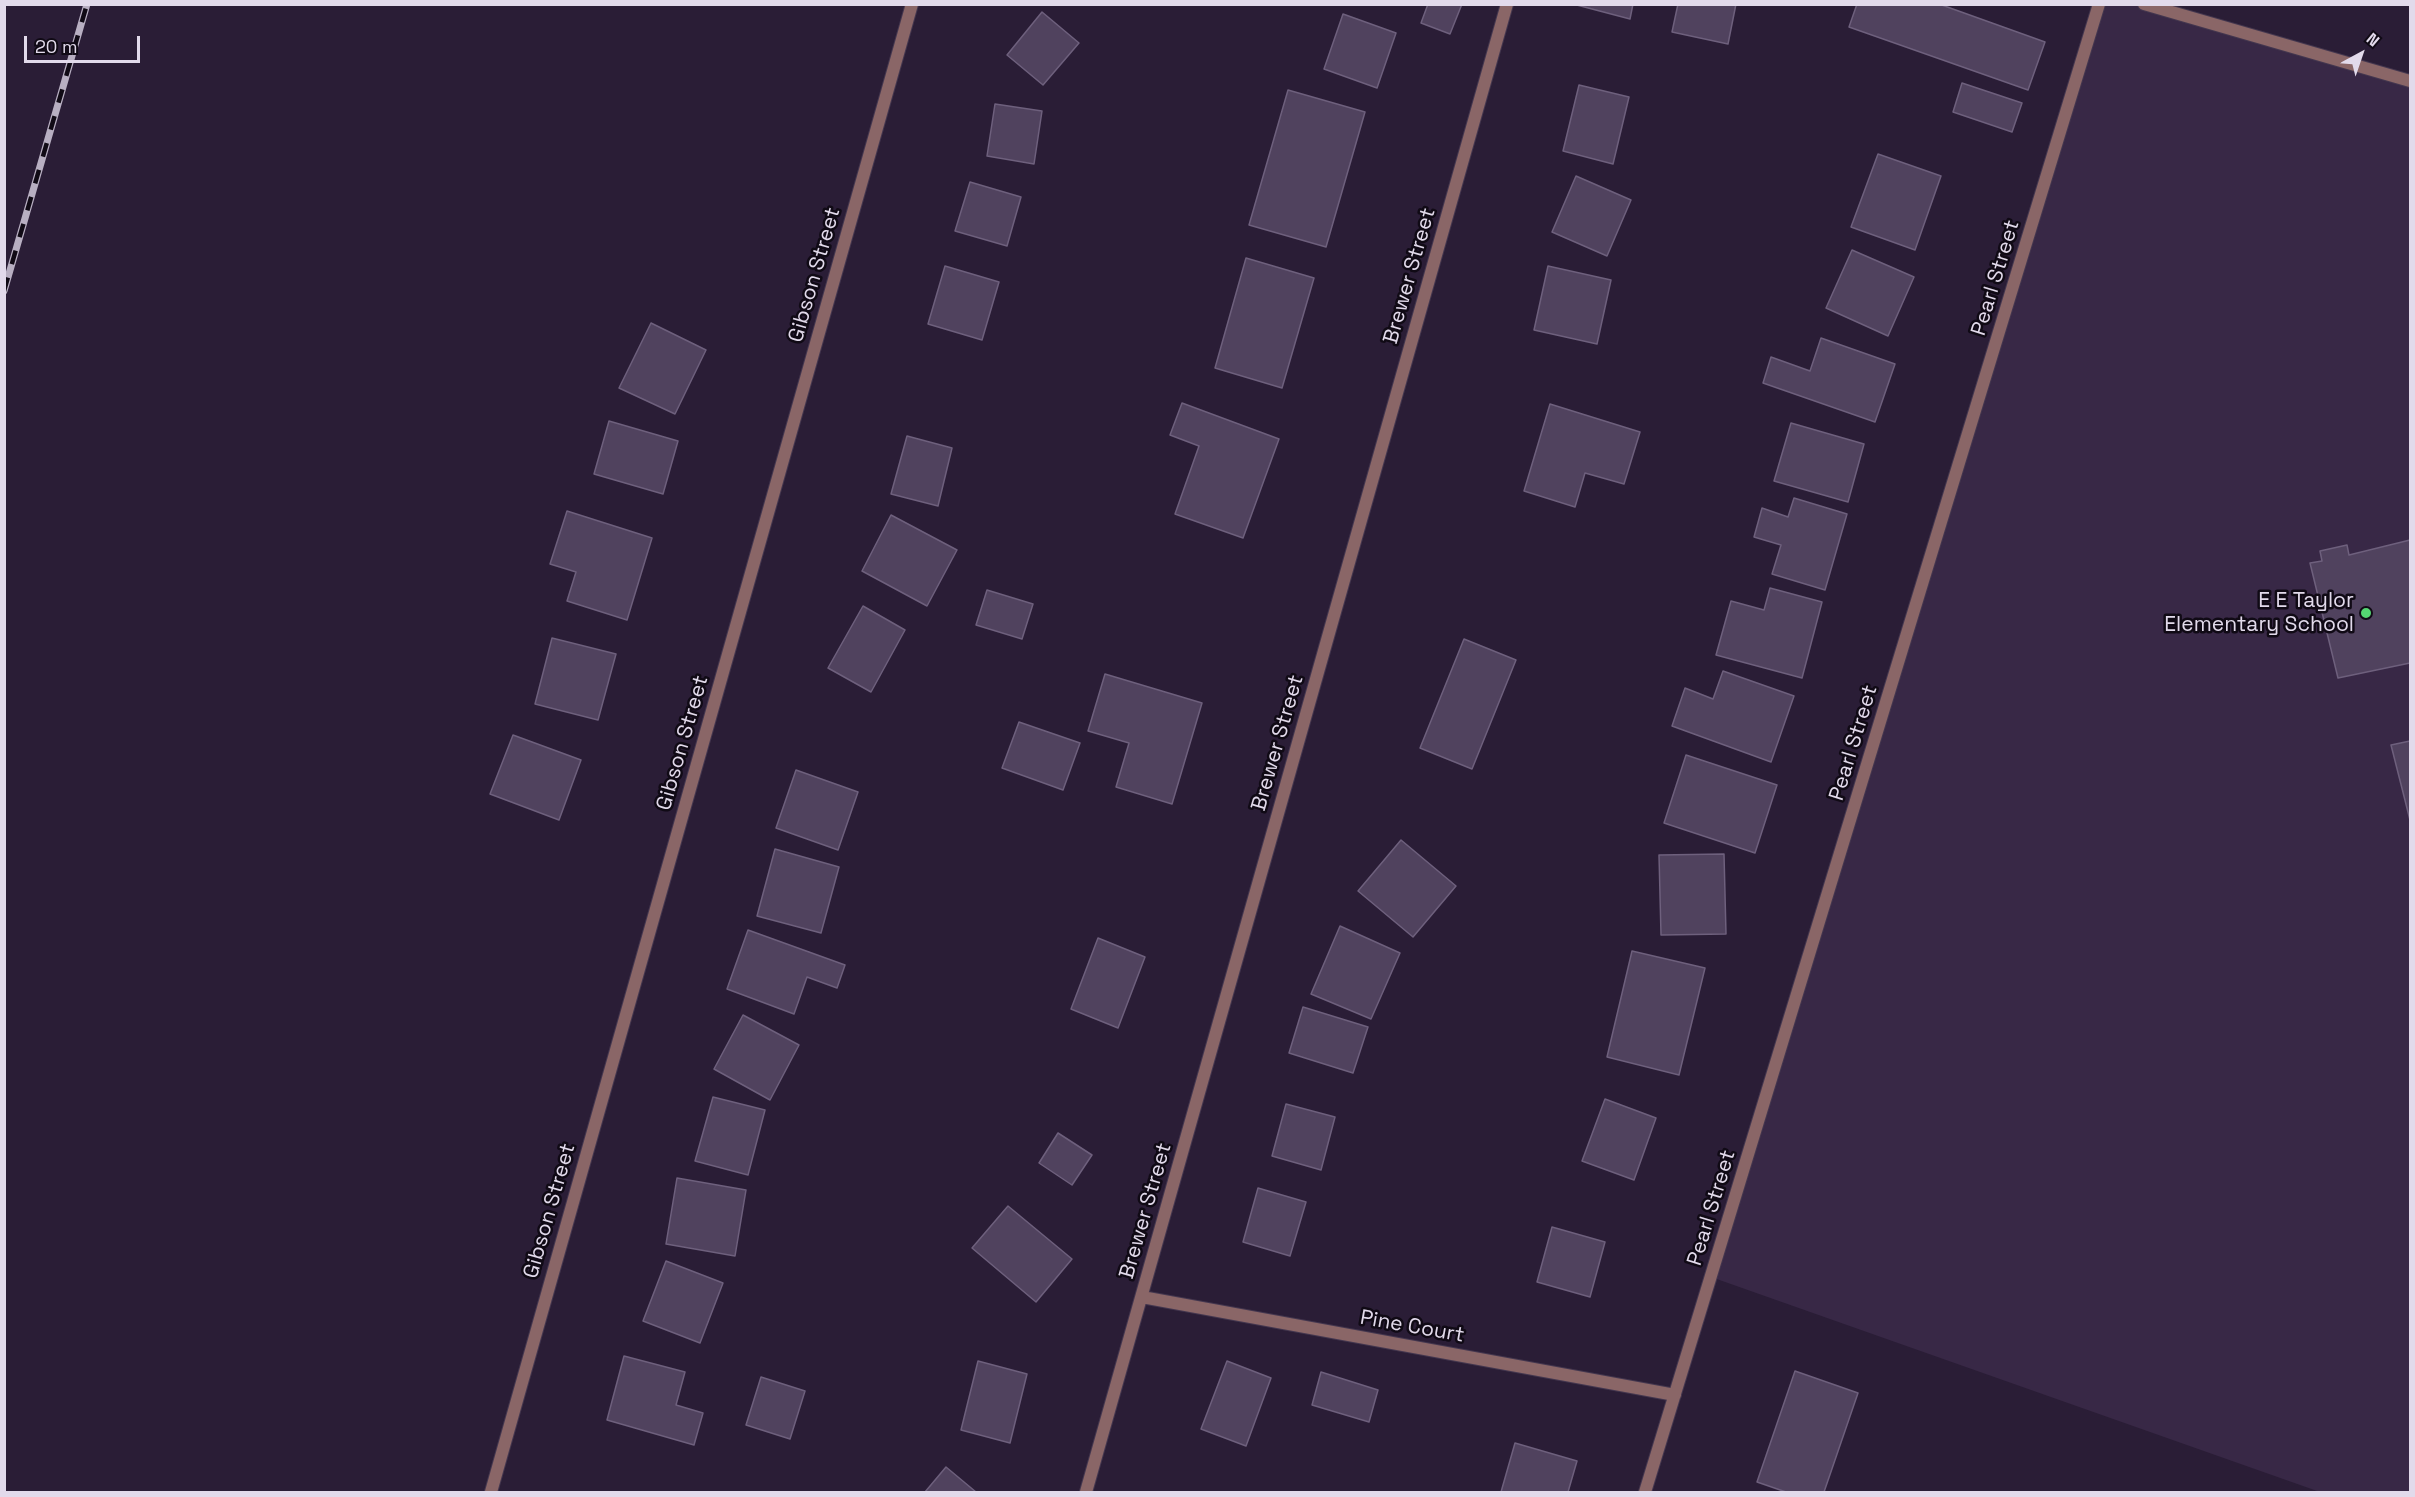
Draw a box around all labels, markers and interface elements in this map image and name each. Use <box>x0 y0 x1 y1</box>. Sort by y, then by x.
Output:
scale bar <box>27 24 142 62</box>
north arrow <box>2331 24 2391 84</box>
text: N <box>2362 28 2384 51</box>
text: 20 m <box>35 35 78 58</box>
street label: Gibson Street <box>784 205 846 345</box>
street label: Brewer Street <box>1379 205 1441 347</box>
street label: Pearl Street <box>1966 217 2026 339</box>
place label: E E Taylor Elementary School <box>2164 588 2354 638</box>
marker: E E Taylor Elementary School <box>2359 606 2373 620</box>
street label: Brewer Street <box>1247 672 1309 814</box>
street label: Gibson Street <box>652 673 714 813</box>
street label: Pearl Street <box>1824 682 1884 804</box>
street label: Brewer Street <box>1115 1140 1177 1282</box>
street label: Gibson Street <box>519 1141 581 1281</box>
street label: Pearl Street <box>1682 1147 1742 1269</box>
street label: Pine Court <box>1358 1305 1466 1349</box>

